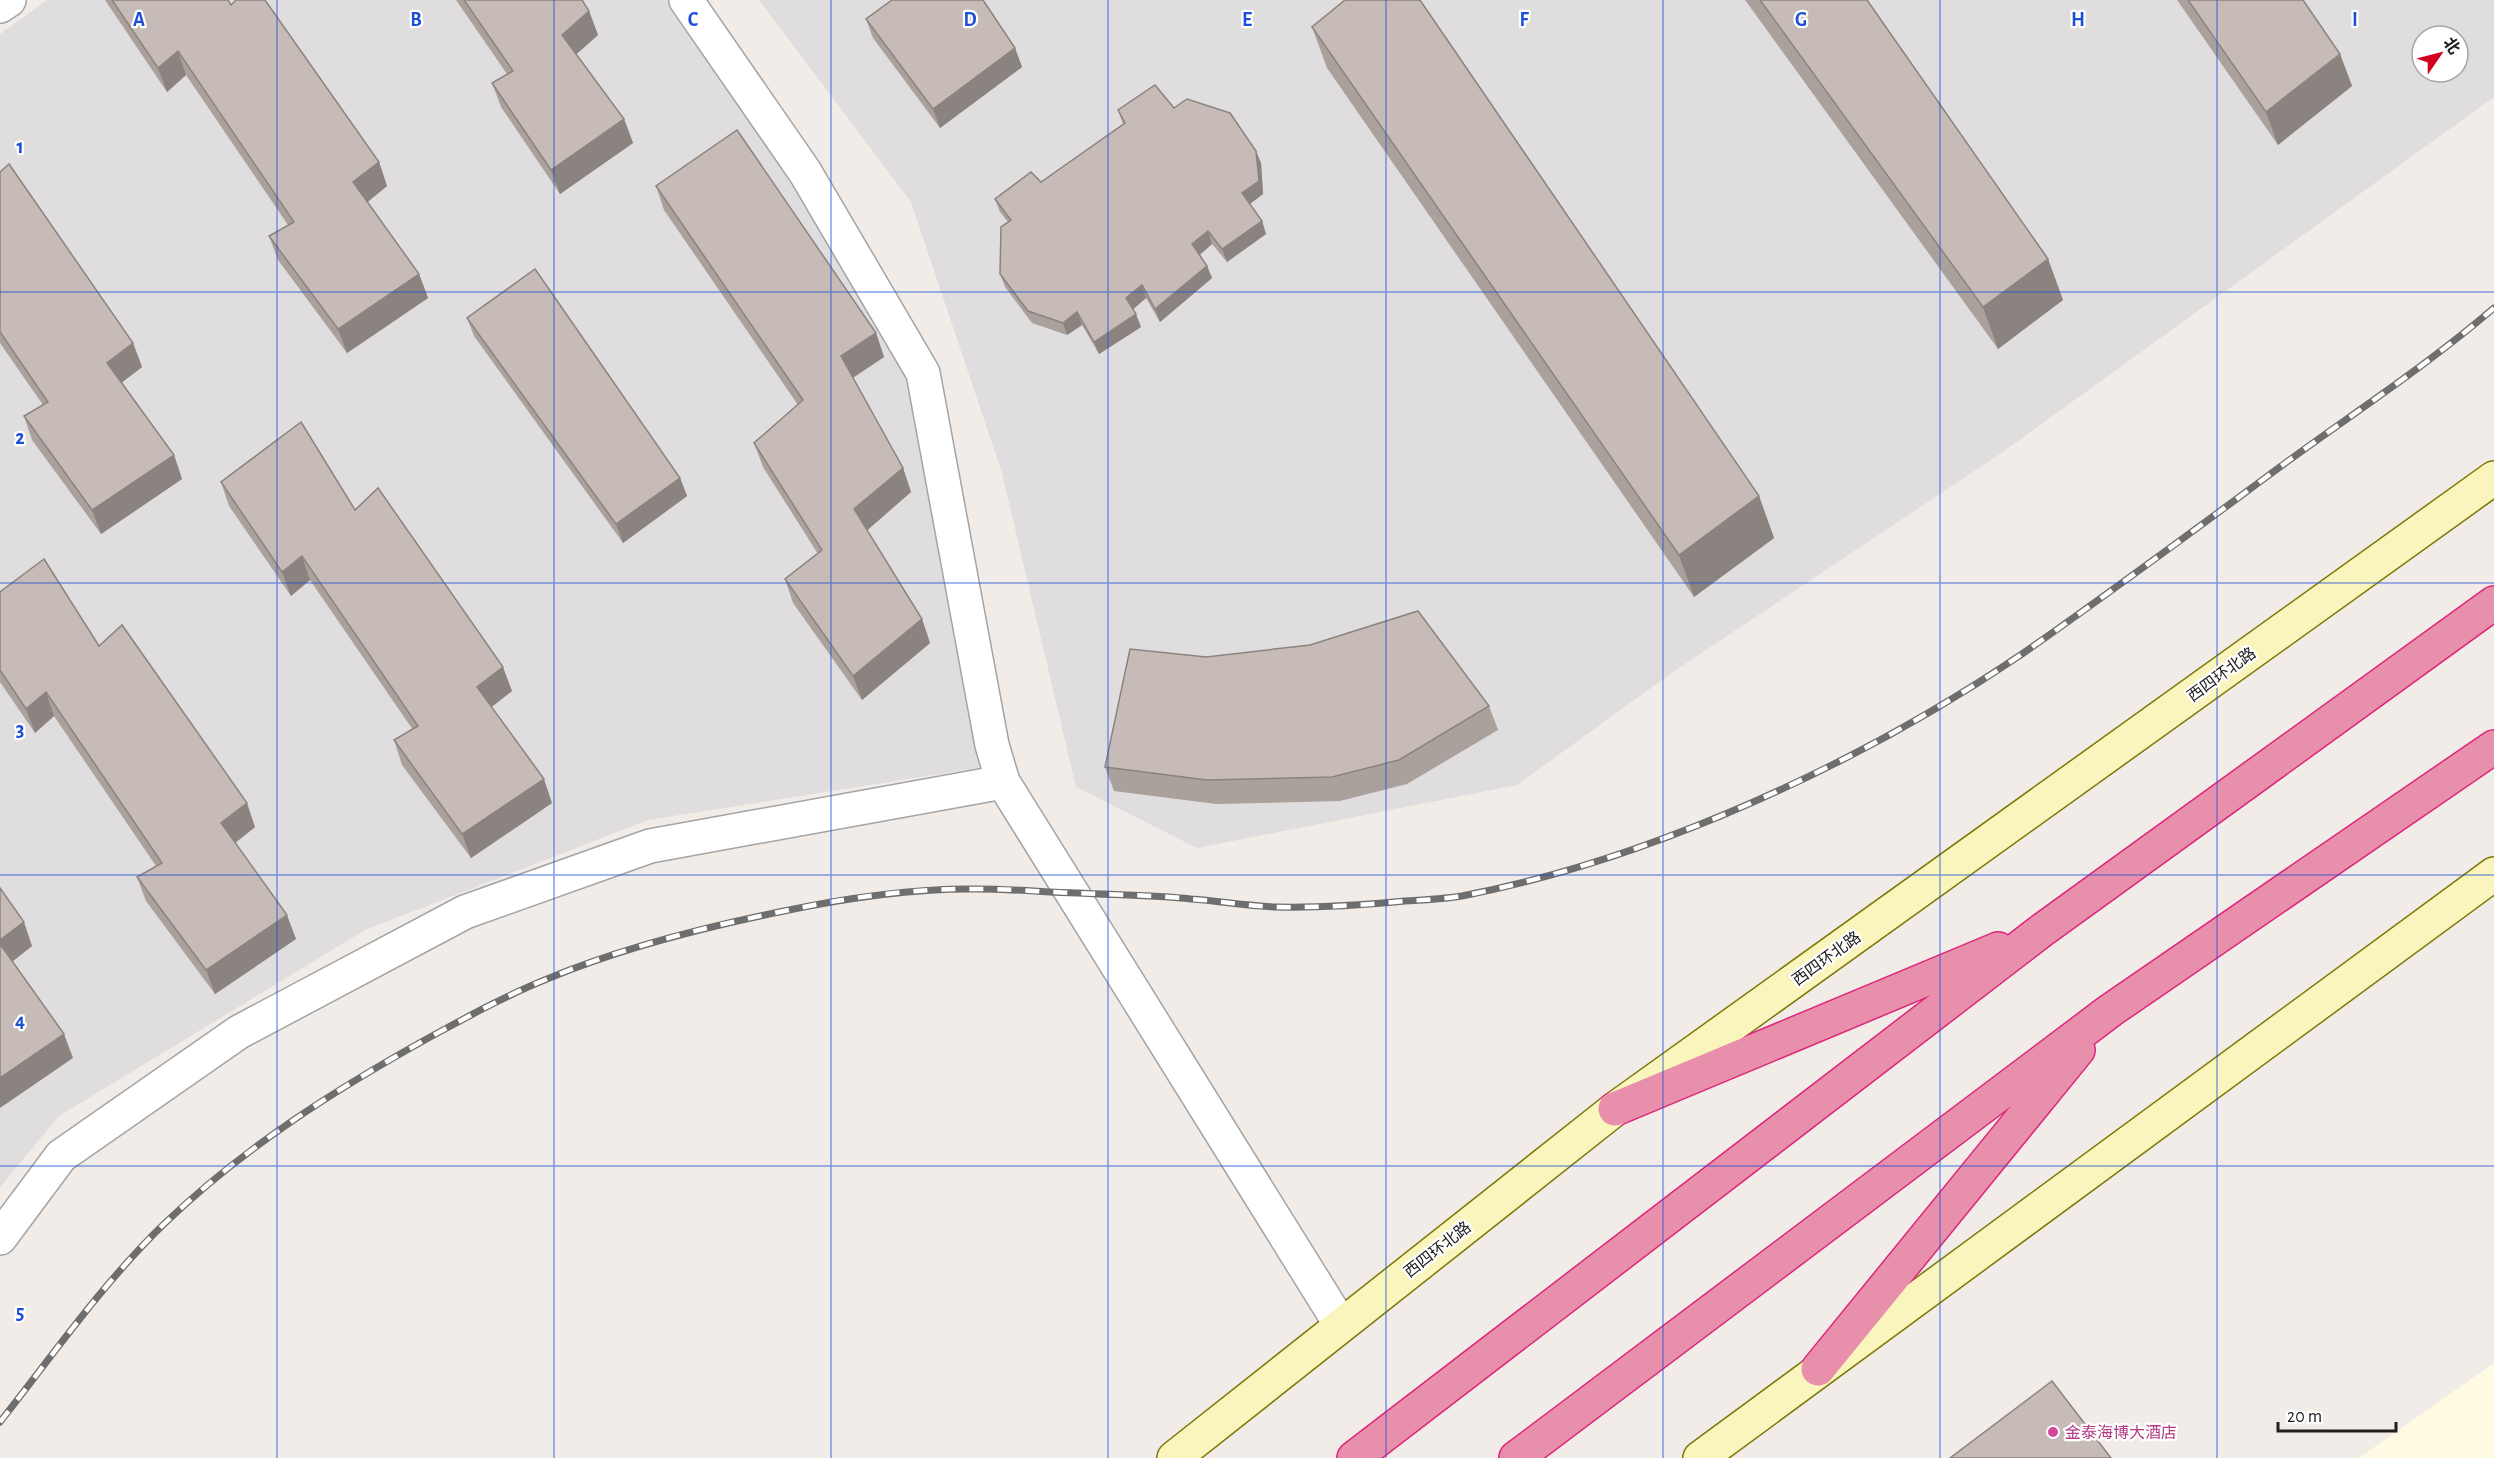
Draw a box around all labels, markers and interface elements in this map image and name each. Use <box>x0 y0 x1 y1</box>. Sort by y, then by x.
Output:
text: A <box>133 10 145 30</box>
text: B <box>410 10 422 30</box>
text: C <box>688 10 699 30</box>
text: D <box>963 10 977 30</box>
text: E <box>1242 10 1252 30</box>
text: F <box>1519 10 1529 30</box>
text: G <box>1795 10 1807 30</box>
text: H <box>2071 10 2085 30</box>
text: I <box>2352 10 2358 30</box>
north arrow <box>2410 24 2470 84</box>
text: 北 <box>2440 34 2463 57</box>
text: 1 <box>16 137 24 157</box>
text: 2 <box>15 428 25 448</box>
street label: 西四环北路 <box>2184 644 2259 705</box>
text: 3 <box>16 720 24 740</box>
street label: 西四环北路 <box>1789 928 1864 989</box>
text: 4 <box>15 1011 25 1031</box>
street label: 西四环北路 <box>1401 1218 1474 1281</box>
text: 5 <box>16 1303 24 1323</box>
scale bar <box>2278 1395 2396 1433</box>
text: 20 m <box>2287 1408 2322 1426</box>
place label: 金泰海博大酒店 <box>2065 1424 2177 1441</box>
marker: 金泰海博大酒店 <box>2046 1425 2060 1439</box>

